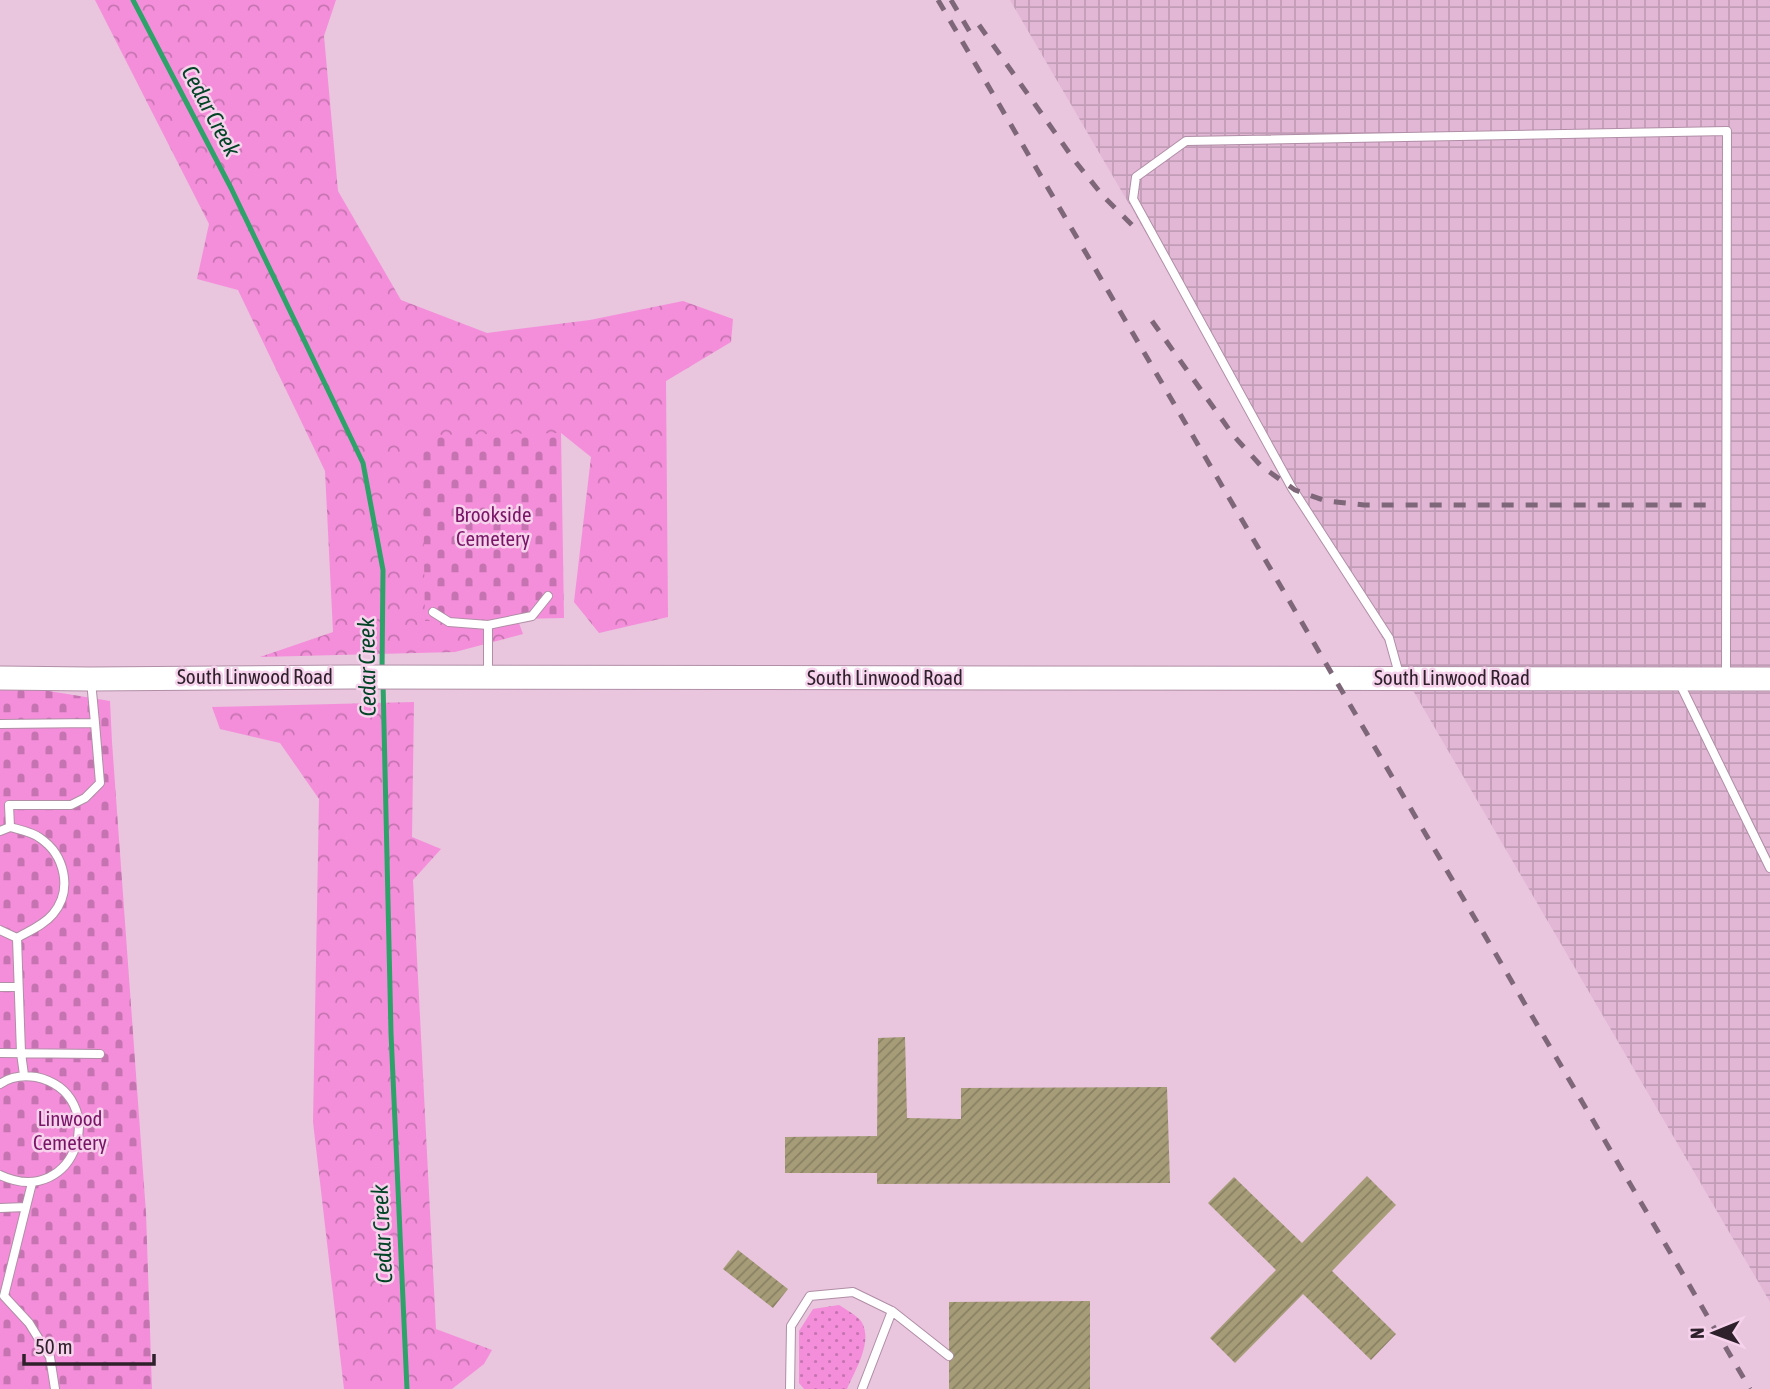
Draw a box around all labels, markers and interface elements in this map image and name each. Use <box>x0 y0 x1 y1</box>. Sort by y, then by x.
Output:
water label: Cedar Creek <box>176 61 246 162</box>
park label: Brookside Cemetery <box>455 502 531 550</box>
water label: Cedar Creek <box>353 616 381 717</box>
street label: South Linwood Road <box>177 664 333 688</box>
street label: South Linwood Road <box>807 665 963 689</box>
street label: South Linwood Road <box>1374 665 1530 689</box>
park label: Linwood Cemetery <box>33 1106 107 1154</box>
water label: Cedar Creek <box>366 1183 398 1284</box>
north arrow <box>1679 1298 1749 1368</box>
scale bar <box>24 1322 154 1366</box>
text: N <box>1686 1327 1708 1339</box>
text: 50 m <box>35 1334 73 1358</box>

